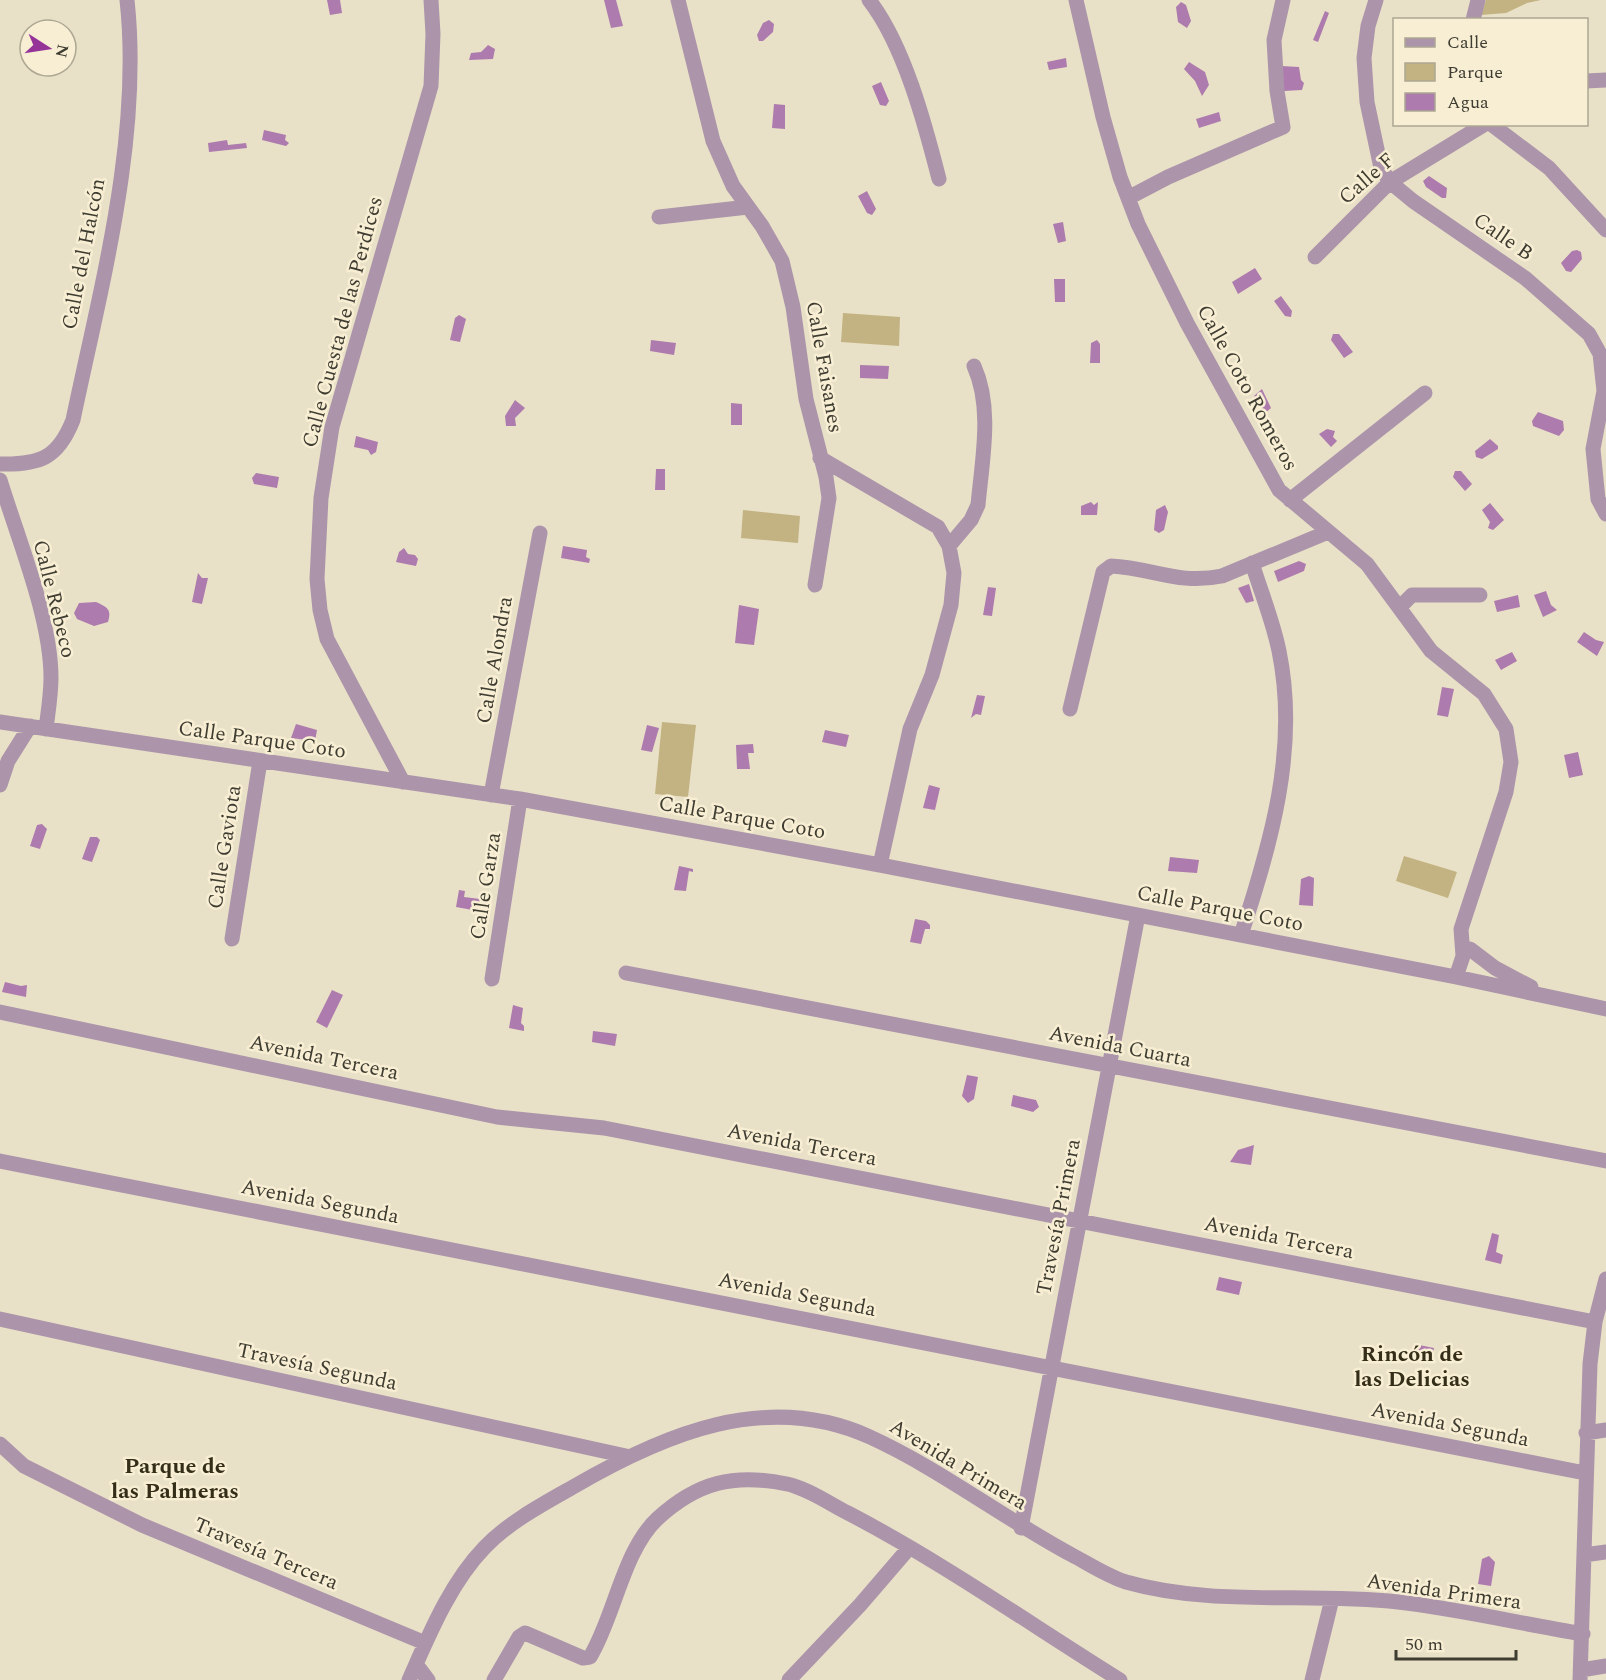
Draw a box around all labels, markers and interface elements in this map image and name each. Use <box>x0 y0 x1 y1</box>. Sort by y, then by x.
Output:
north arrow <box>18 18 78 78</box>
legend <box>1393 18 1588 126</box>
text: Calle <box>1447 29 1488 56</box>
text: N <box>49 42 75 60</box>
text: Parque <box>1447 59 1503 86</box>
text: Agua <box>1447 89 1489 116</box>
street label: Calle F <box>1332 145 1402 213</box>
street label: Calle del Halcón <box>54 176 114 332</box>
street label: Calle Cuesta de las Perdices <box>294 193 392 451</box>
street label: Calle B <box>1466 205 1540 269</box>
street label: Calle Faisanes <box>797 299 851 435</box>
street label: Calle Coto Romeros <box>1188 299 1306 477</box>
street label: Calle Rebeco <box>24 537 84 661</box>
street label: Calle Alondra <box>468 593 522 726</box>
street label: Calle Parque Coto <box>176 712 348 768</box>
street label: Calle Gaviota <box>199 782 251 911</box>
street label: Calle Parque Coto <box>656 788 828 848</box>
street label: Calle Garza <box>462 829 510 942</box>
street label: Calle Parque Coto <box>1134 877 1306 941</box>
street label: Avenida Cuarta <box>1046 1018 1195 1077</box>
street label: Avenida Tercera <box>246 1027 402 1090</box>
street label: Avenida Tercera <box>724 1115 880 1175</box>
street label: Travesía Primera <box>1028 1135 1090 1298</box>
street label: Avenida Segunda <box>238 1171 402 1233</box>
street label: Avenida Tercera <box>1201 1208 1357 1268</box>
street label: Avenida Segunda <box>715 1264 879 1326</box>
street label: Travesía Segunda <box>234 1334 401 1400</box>
district label: Rincón de las Delicias <box>1354 1338 1470 1396</box>
street label: Avenida Segunda <box>1368 1394 1532 1456</box>
street label: Avenida Primera <box>883 1411 1034 1519</box>
district label: Parque de las Palmeras <box>111 1450 239 1508</box>
street label: Travesía Tercera <box>189 1509 344 1599</box>
street label: Avenida Primera <box>1364 1565 1524 1619</box>
scale bar <box>1396 1623 1516 1661</box>
text: 50 m <box>1405 1631 1443 1658</box>

